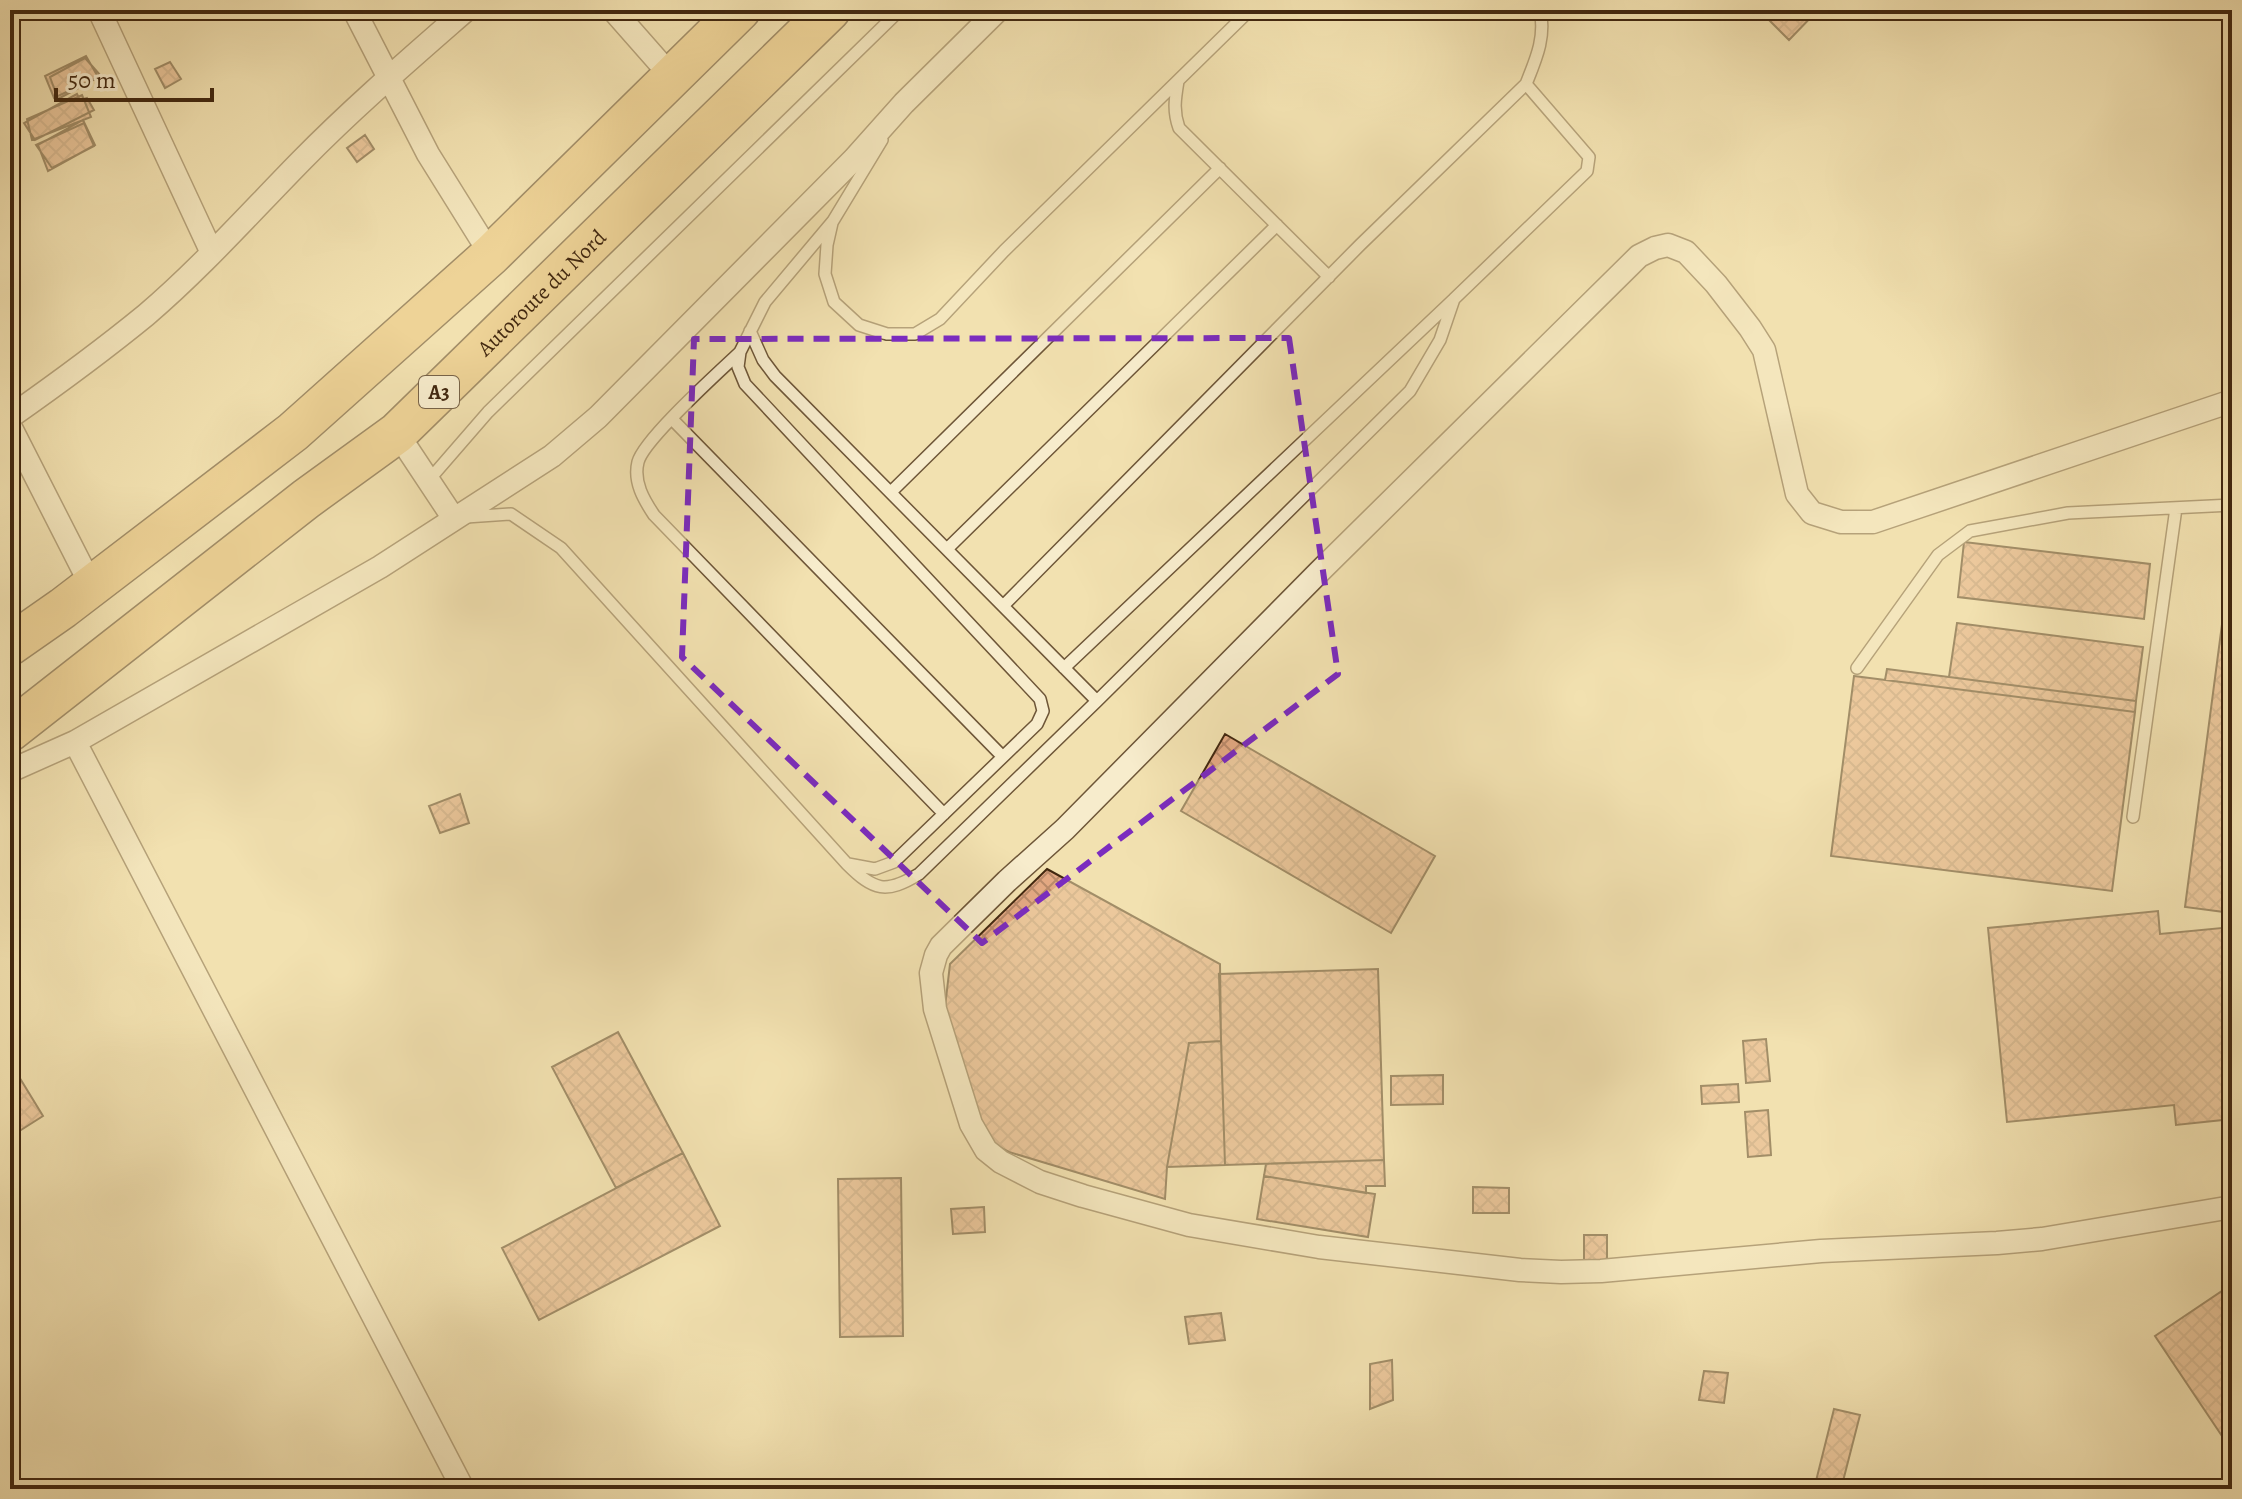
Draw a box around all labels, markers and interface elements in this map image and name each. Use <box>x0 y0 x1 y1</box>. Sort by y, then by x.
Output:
scale bar <box>56 52 212 102</box>
text: 50 m <box>68 64 116 96</box>
street label: Autoroute du Nord <box>470 223 613 364</box>
road number: A3 <box>419 376 459 408</box>

